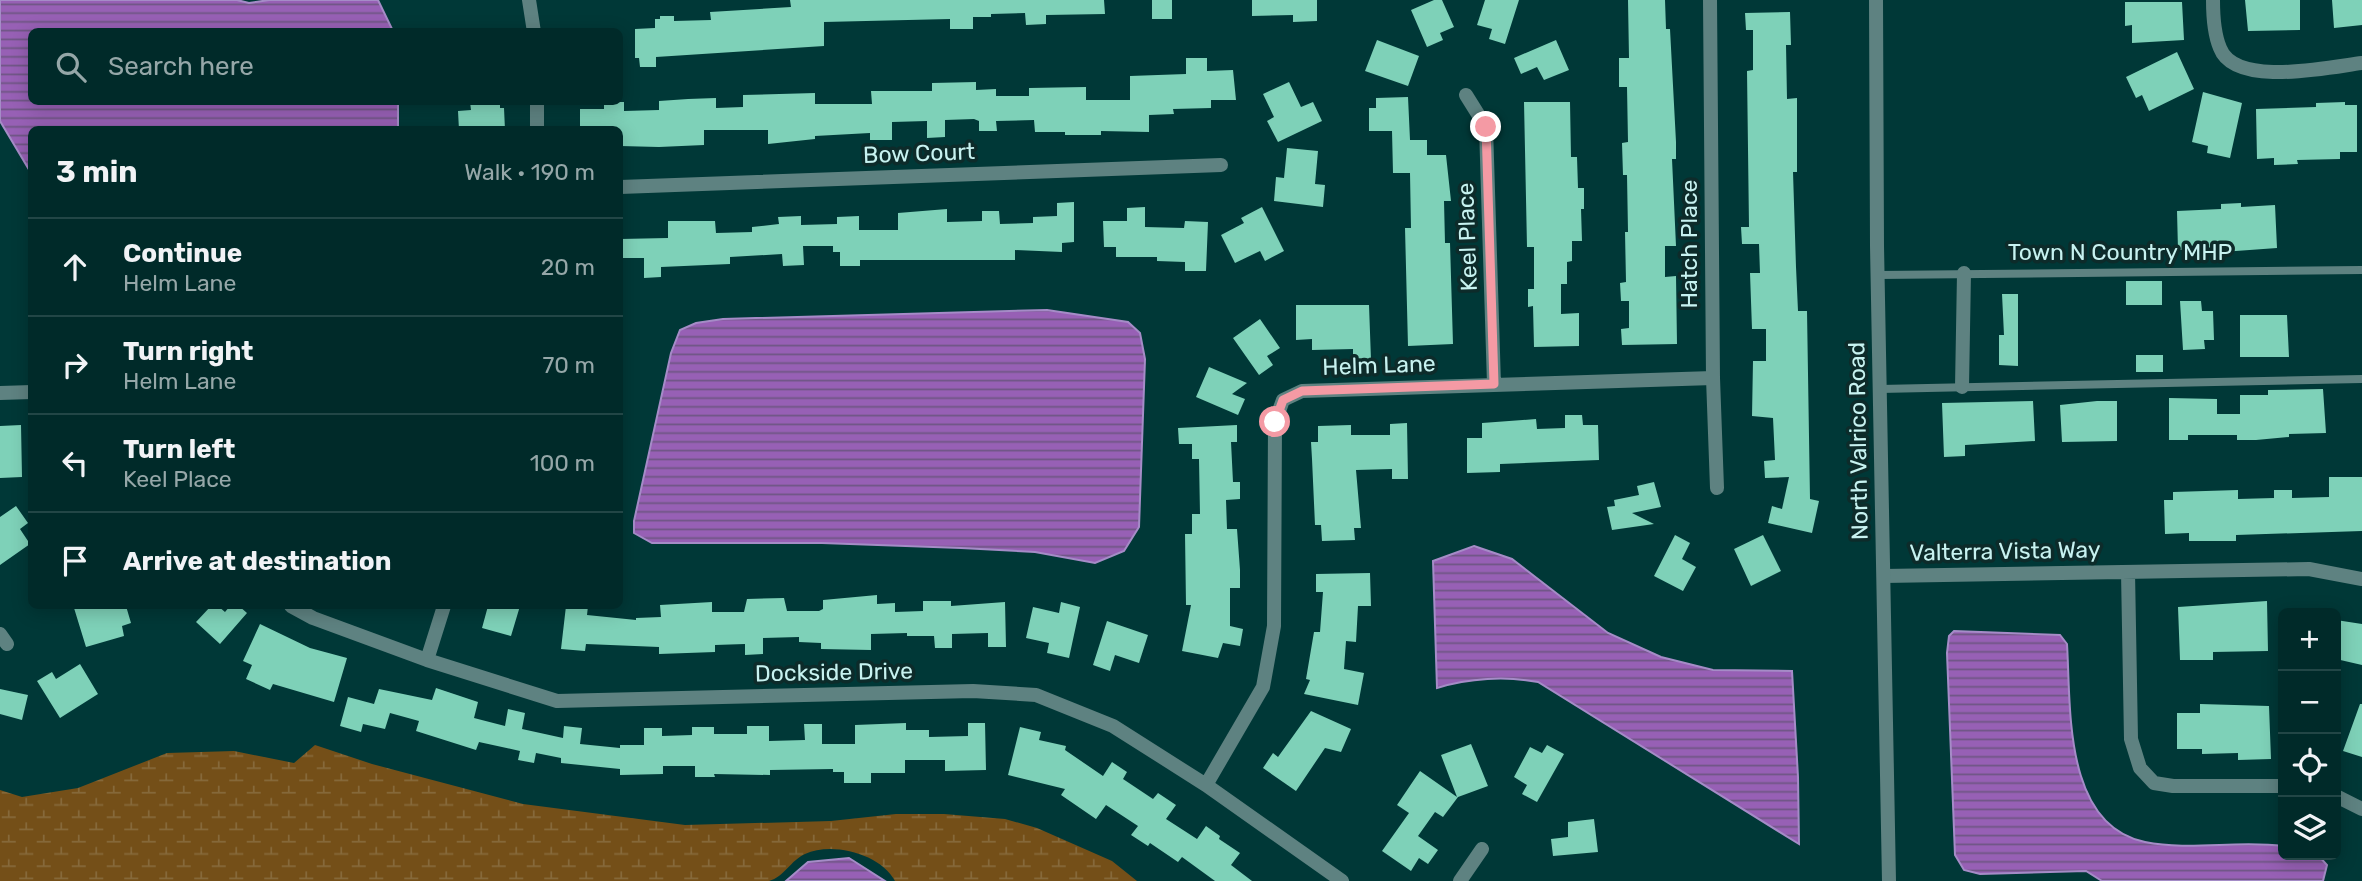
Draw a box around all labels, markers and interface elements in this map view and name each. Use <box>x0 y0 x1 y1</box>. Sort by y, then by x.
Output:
search box <box>28 28 623 105</box>
icon: search <box>52 48 90 86</box>
text: Search here <box>108 51 254 82</box>
route end <box>1470 111 1501 142</box>
street label: Bow Court <box>863 137 975 169</box>
text: 3 min <box>56 154 138 190</box>
text: Walk · 190 m <box>464 158 595 186</box>
street label: Hatch Place <box>1675 180 1703 308</box>
street label: Keel Place <box>1451 182 1483 292</box>
text: Continue <box>123 238 242 269</box>
street label: Town N Country MHP <box>2008 238 2232 266</box>
icon: ahead <box>56 248 94 286</box>
text: 20 m <box>541 253 595 281</box>
text: Helm Lane <box>123 269 236 297</box>
text: Turn right <box>123 336 253 367</box>
street label: North Valrico Road <box>1842 342 1874 540</box>
icon: right <box>56 346 94 384</box>
street label: Helm Lane <box>1322 349 1436 381</box>
text: 70 m <box>543 351 595 379</box>
text: Helm Lane <box>123 367 236 395</box>
route start <box>1259 406 1290 437</box>
text: Turn left <box>123 434 235 465</box>
icon: left <box>56 444 94 482</box>
text: 100 m <box>530 449 595 477</box>
text: Keel Place <box>123 465 232 493</box>
street label: Valterra Vista Way <box>1909 535 2101 567</box>
icon: arrive <box>56 542 94 580</box>
text: Arrive at destination <box>123 546 391 577</box>
map controls <box>2278 608 2341 860</box>
button: + <box>2278 608 2341 671</box>
street label: Dockside Drive <box>755 657 913 687</box>
button: − <box>2278 671 2341 734</box>
button: locate <box>2278 734 2341 797</box>
button: layers <box>2278 797 2341 860</box>

